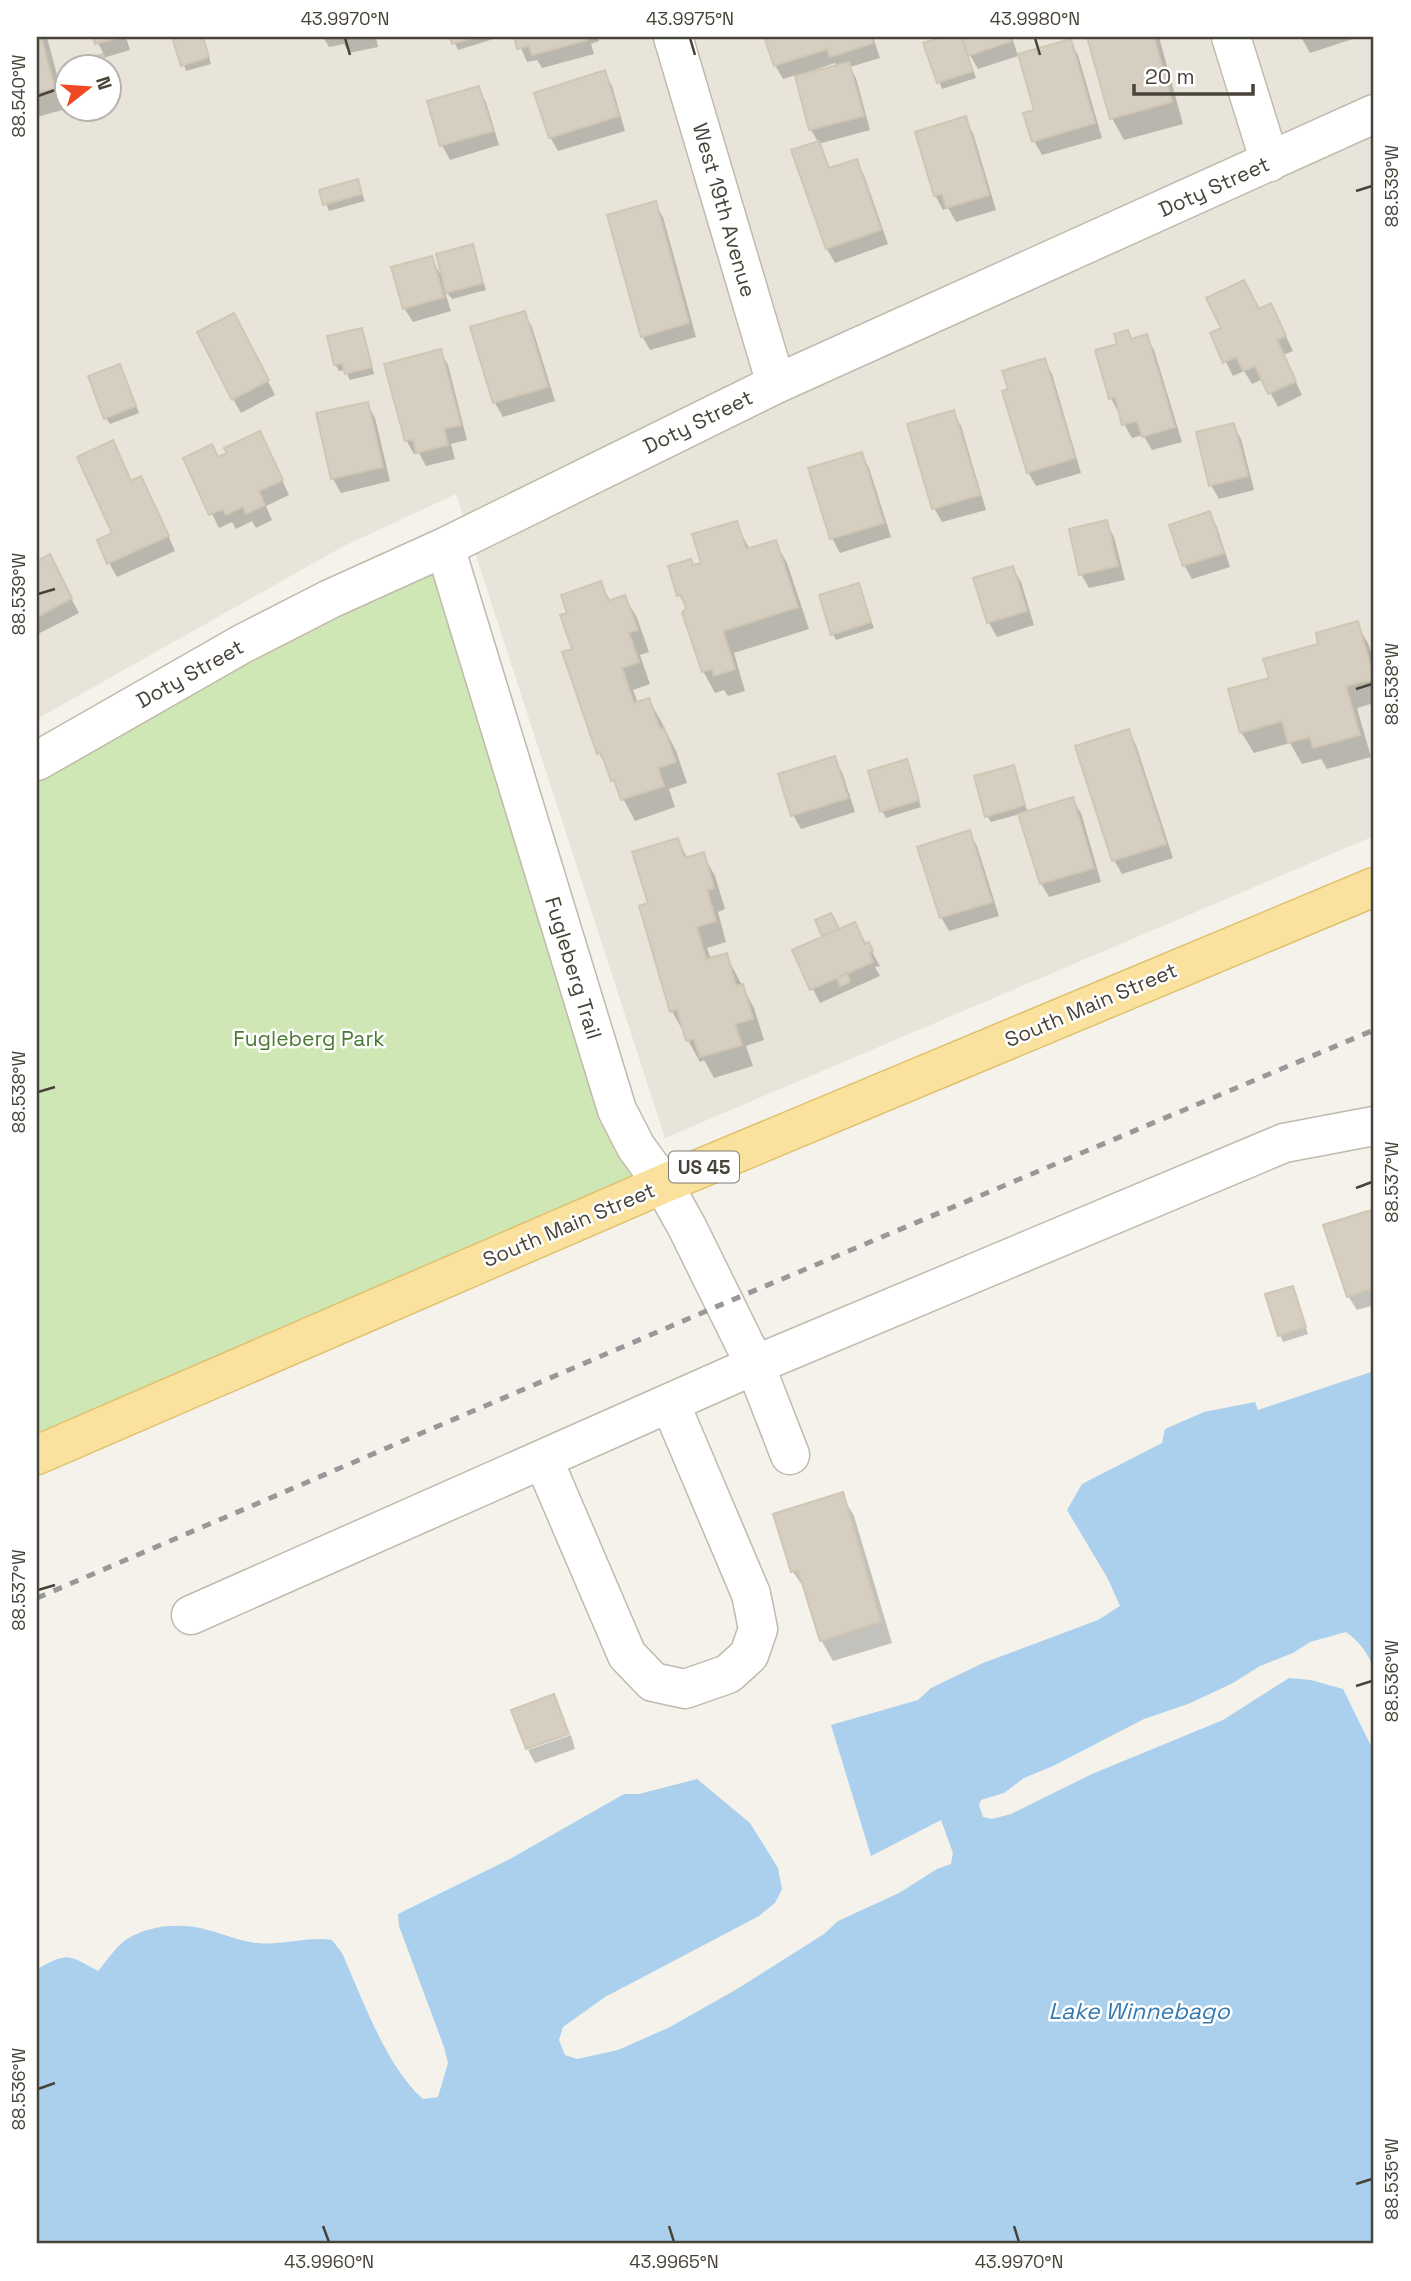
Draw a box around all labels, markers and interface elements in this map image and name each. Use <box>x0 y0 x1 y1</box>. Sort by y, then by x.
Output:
text: 43.9970°N <box>301 7 389 30</box>
text: 43.9975°N <box>646 7 734 30</box>
text: 43.9980°N <box>990 7 1080 30</box>
north arrow <box>52 52 122 122</box>
scale bar <box>1134 52 1254 96</box>
text: 88.540°W <box>7 54 30 138</box>
text: 20 m <box>1145 63 1195 90</box>
text: N <box>90 73 118 93</box>
street label: West 19th Avenue <box>687 120 762 300</box>
text: 88.539°W <box>1380 145 1403 227</box>
street label: Doty Street <box>1154 150 1273 223</box>
street label: Doty Street <box>639 383 757 460</box>
text: 88.539°W <box>7 553 30 635</box>
street label: Doty Street <box>131 633 248 714</box>
text: 88.538°W <box>1380 643 1403 725</box>
street label: Fugleberg Trail <box>539 893 608 1042</box>
street label: South Main Street <box>1001 956 1181 1053</box>
park label: Fugleberg Park <box>233 1025 385 1052</box>
text: 88.538°W <box>7 1051 30 1133</box>
text: 88.537°W <box>1380 1141 1403 1223</box>
road number: US 45 <box>669 1152 739 1182</box>
street label: South Main Street <box>479 1176 659 1273</box>
text: 88.537°W <box>7 1549 30 1631</box>
text: 88.536°W <box>1380 1640 1403 1722</box>
water label: Lake Winnebago <box>1048 1996 1230 2026</box>
text: 88.536°W <box>7 2048 30 2130</box>
text: 88.535°W <box>1380 2138 1403 2220</box>
text: 43.9960°N <box>284 2250 374 2273</box>
text: 43.9965°N <box>629 2250 719 2273</box>
text: 43.9970°N <box>975 2250 1063 2273</box>

